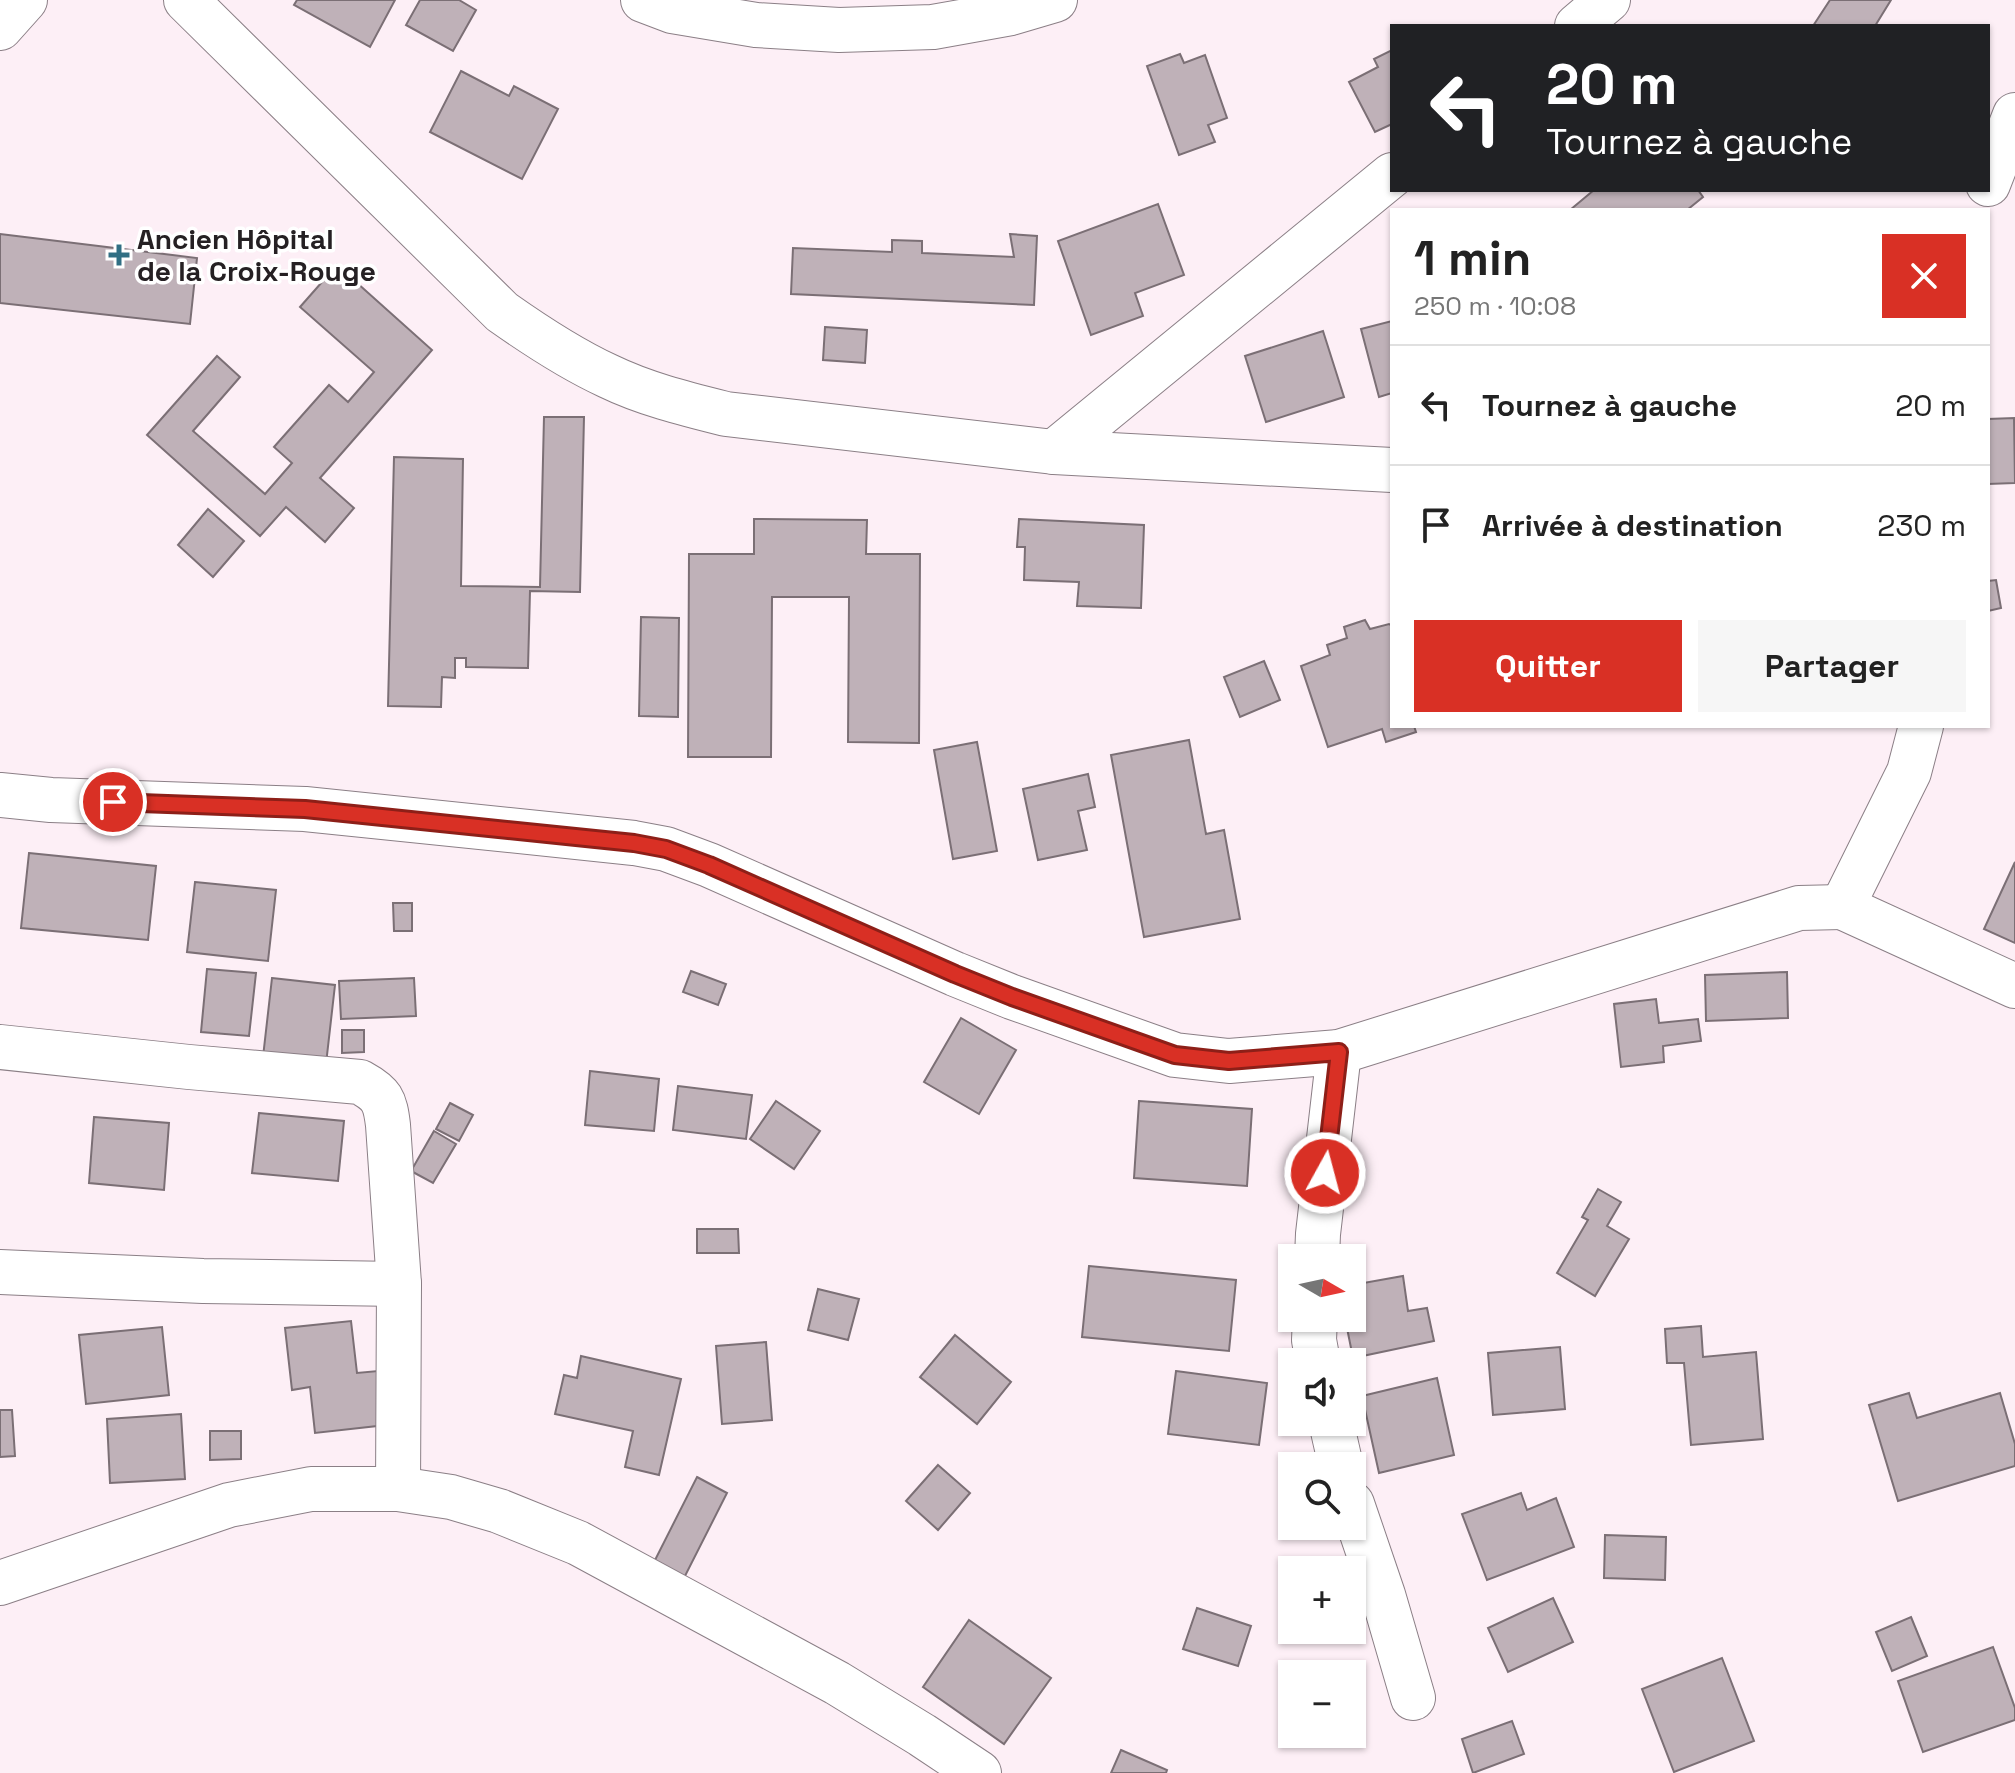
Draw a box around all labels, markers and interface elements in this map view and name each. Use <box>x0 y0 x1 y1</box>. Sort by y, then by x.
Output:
text: 20 m <box>1546 49 1678 120</box>
icon: left <box>1414 56 1518 160</box>
text: Tournez à gauche <box>1546 119 1852 165</box>
place label: Ancien Hôpital de la Croix-Rouge <box>137 221 376 289</box>
text: 1 min <box>1414 228 1531 289</box>
button: close <box>1882 234 1966 318</box>
marker: Ancien Hôpital de la Croix-Rouge <box>108 244 130 266</box>
text: 250 m · 10:08 <box>1414 289 1576 323</box>
icon: left <box>1414 383 1458 427</box>
text: Tournez à gauche <box>1482 386 1737 425</box>
text: 20 m <box>1895 386 1966 425</box>
icon: arrive <box>1414 503 1458 547</box>
text: Arrivée à destination <box>1482 506 1783 545</box>
text: 230 m <box>1877 506 1966 545</box>
button: Quitter <box>1414 620 1682 712</box>
button: Partager <box>1698 620 1966 712</box>
pin <box>79 768 147 836</box>
icon: arrive <box>91 780 135 824</box>
position arrow <box>1283 1131 1367 1215</box>
north arrow <box>1278 1244 1366 1332</box>
map controls <box>1278 1244 1366 1748</box>
button: sound <box>1278 1348 1366 1436</box>
button: search <box>1278 1452 1366 1540</box>
button: + <box>1278 1556 1366 1644</box>
button: − <box>1278 1660 1366 1748</box>

